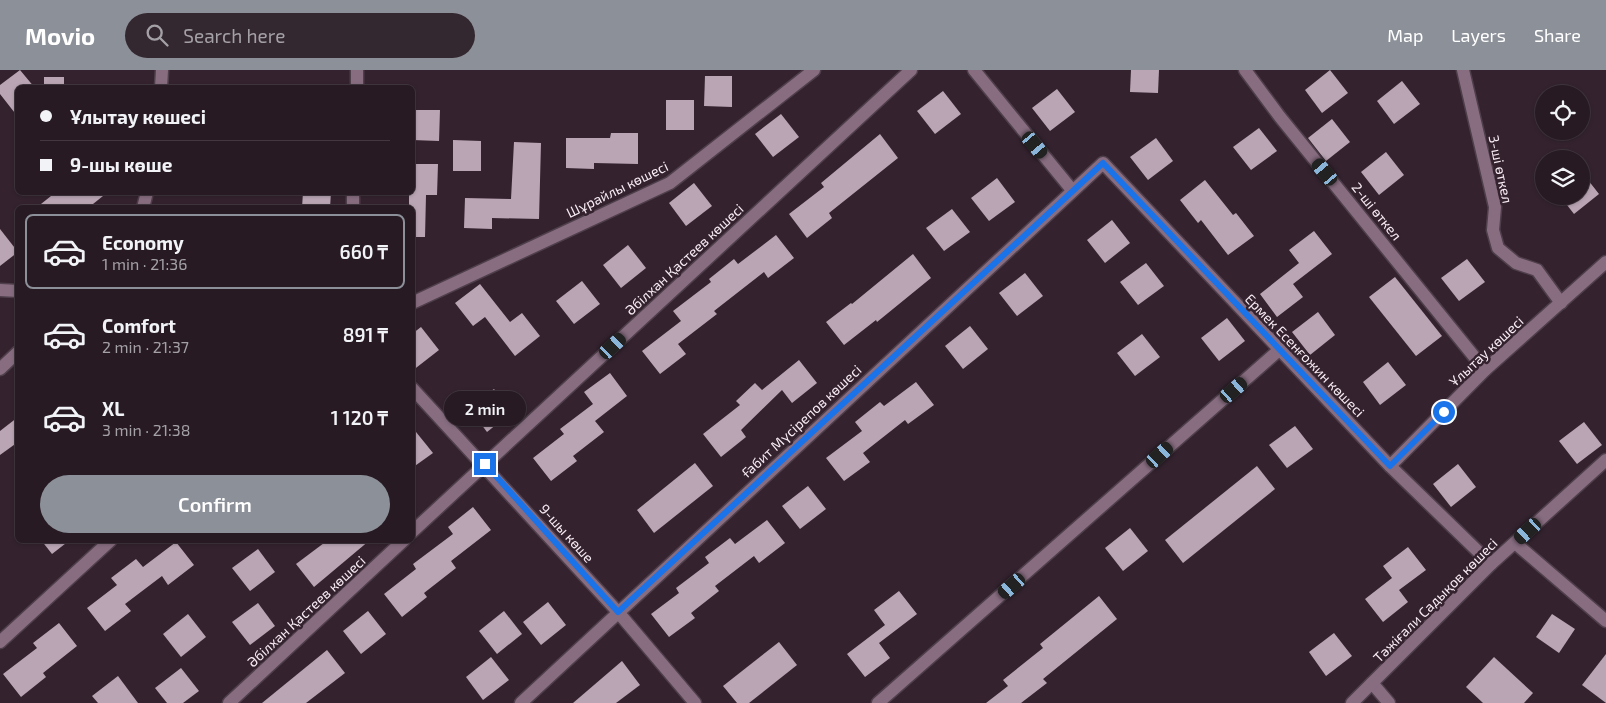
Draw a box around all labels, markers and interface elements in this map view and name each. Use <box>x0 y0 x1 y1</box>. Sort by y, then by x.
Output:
search box <box>125 13 475 58</box>
text: Movio <box>25 21 95 50</box>
icon: search <box>143 21 171 49</box>
text: Search here <box>183 24 285 47</box>
text: Map <box>1387 24 1423 46</box>
text: Layers <box>1451 24 1506 46</box>
text: Share <box>1534 24 1581 46</box>
map controls <box>1535 85 1590 205</box>
button: locate <box>1535 85 1590 140</box>
text: Ұлытау көшесi <box>70 105 206 128</box>
car <box>1019 129 1050 161</box>
street label: 3-шi өткел <box>1485 133 1517 205</box>
button: layers <box>1535 150 1590 205</box>
text: 9-шы көше <box>70 153 172 176</box>
car <box>1309 156 1340 188</box>
street label: Шұрайлы көшесі <box>563 157 671 221</box>
street label: 2-шi өткел <box>1348 179 1406 243</box>
street label: Әбілхан Қастеев көшесi <box>621 200 747 318</box>
icon: car <box>42 229 87 274</box>
text: Economy <box>102 231 184 254</box>
text: 660 ₸ <box>340 240 388 263</box>
text: 1 min · 21:36 <box>102 254 187 273</box>
street label: Ермек Есенғожин көшесі <box>1242 290 1368 420</box>
icon: car <box>42 312 87 357</box>
street label: Ұлытау көшесi <box>1445 312 1527 390</box>
text: Comfort <box>102 314 176 337</box>
text: 891 ₸ <box>343 323 388 346</box>
car <box>596 330 629 362</box>
text: 2 min · 21:37 <box>102 337 189 356</box>
street label: Ғабит Мүсірепов көшесi <box>737 361 865 481</box>
car <box>1217 374 1250 406</box>
callout: 2 min <box>444 392 526 426</box>
icon: car <box>42 395 87 440</box>
text: XL <box>102 397 124 420</box>
text: 2 min <box>465 399 505 418</box>
route start <box>1433 401 1455 423</box>
text: 1 120 ₸ <box>331 406 388 429</box>
text: 3 min · 21:38 <box>102 420 190 439</box>
car <box>1143 439 1176 471</box>
route end <box>474 453 496 475</box>
button: Confirm <box>40 475 390 533</box>
street label: 9-шы көше <box>536 500 598 566</box>
car <box>1511 515 1544 547</box>
street label: Тәжіғали Садықов көшесі <box>1369 534 1501 666</box>
street label: Әбілхан Қастеев көшесi <box>243 552 369 670</box>
car <box>995 570 1028 602</box>

